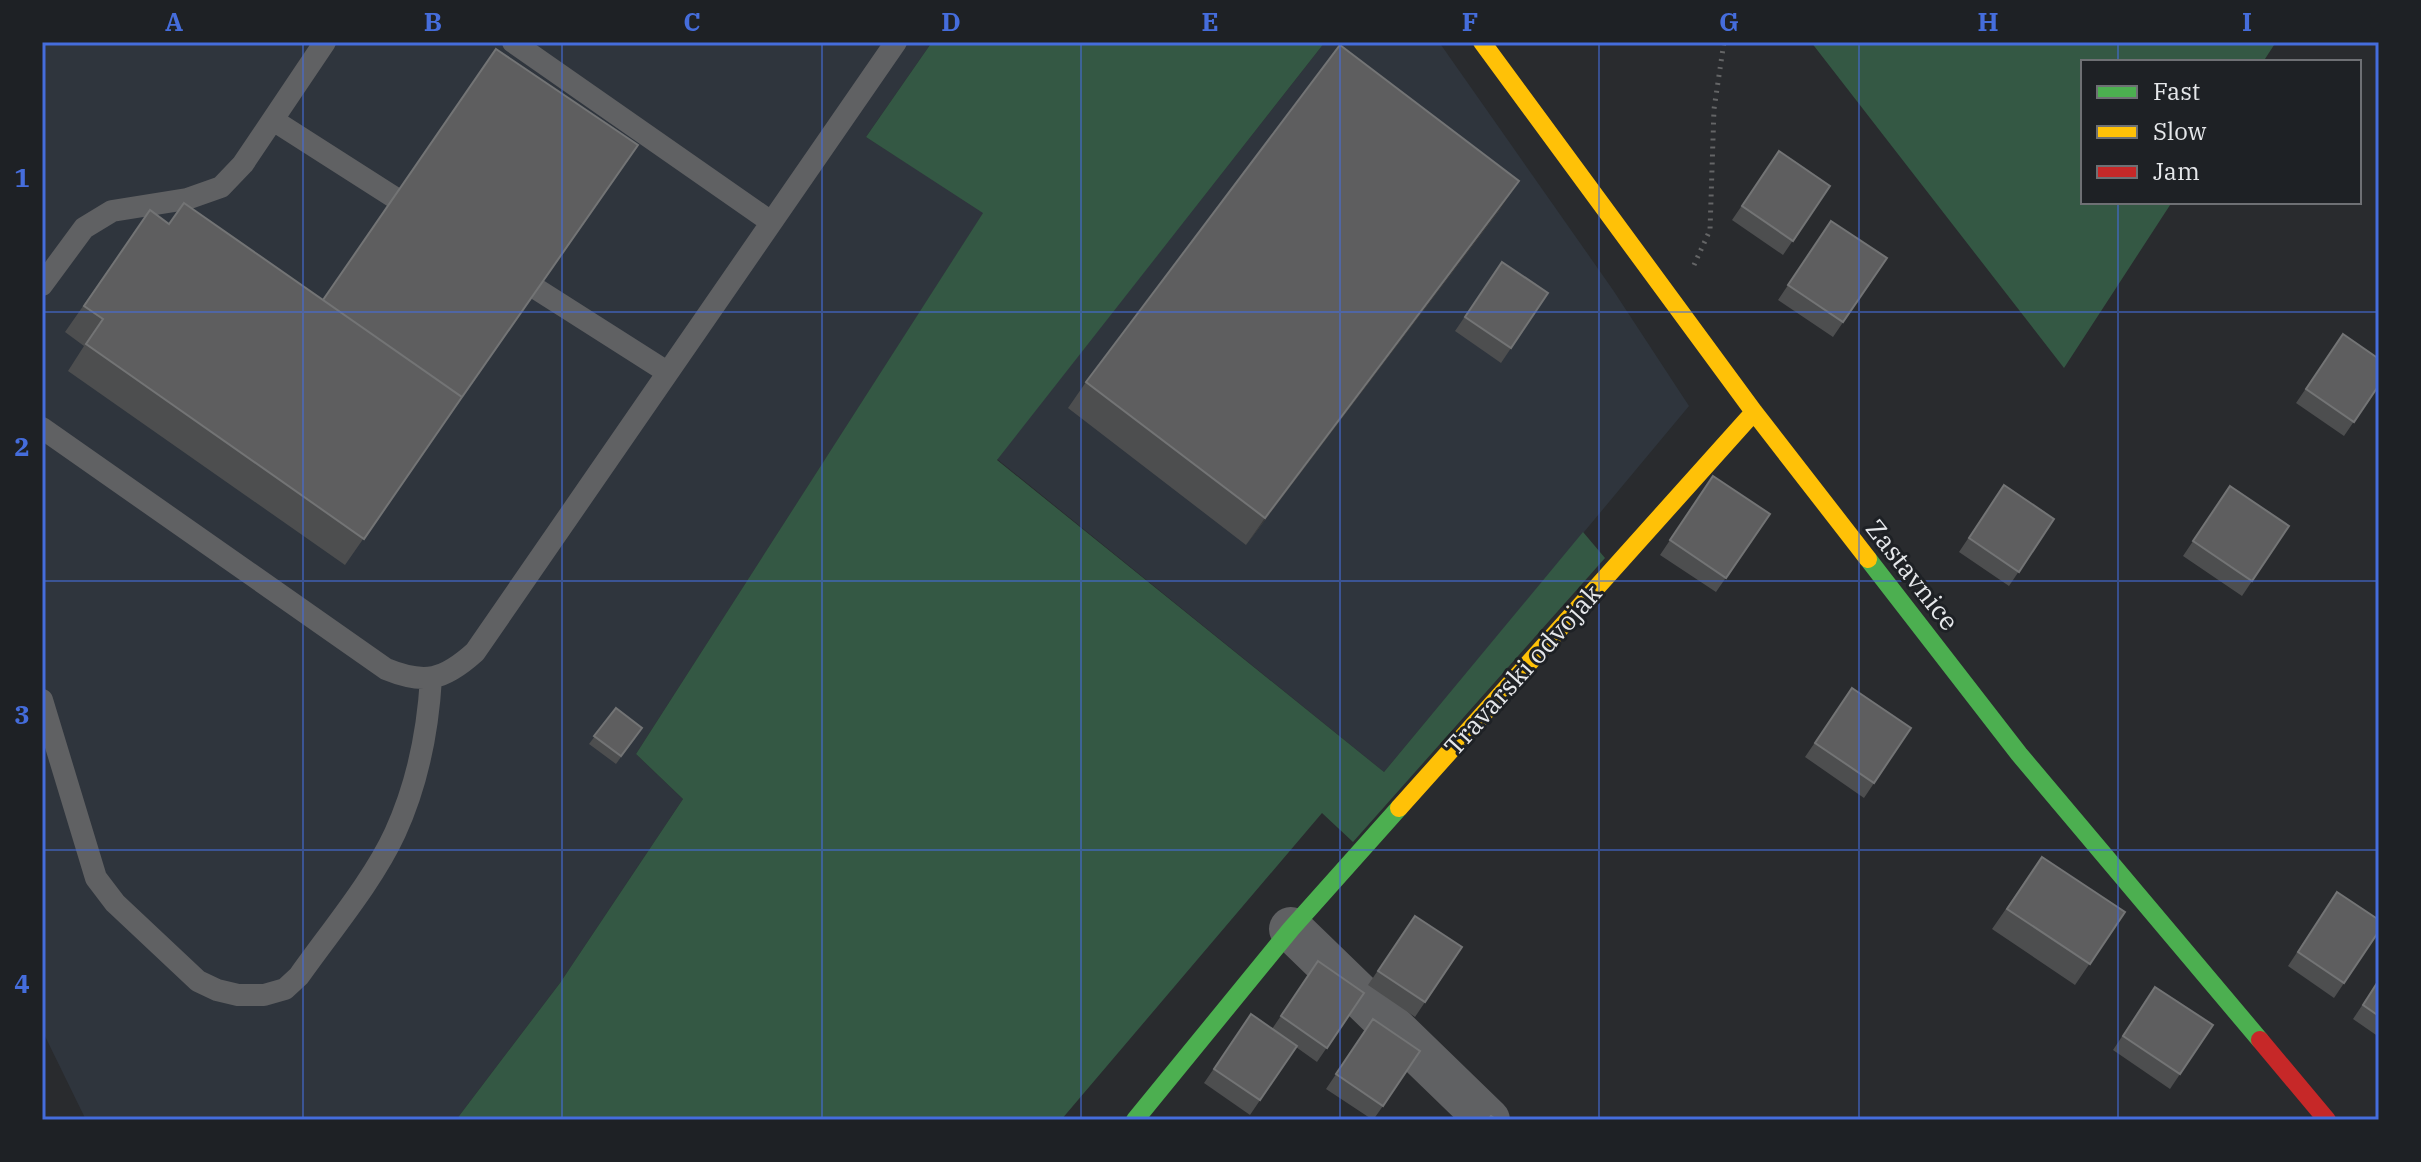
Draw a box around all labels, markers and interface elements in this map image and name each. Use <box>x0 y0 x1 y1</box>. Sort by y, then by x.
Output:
text: A <box>165 4 183 38</box>
text: B <box>424 4 442 38</box>
text: C <box>683 4 701 38</box>
text: D <box>941 4 961 38</box>
text: E <box>1201 4 1219 38</box>
text: F <box>1462 4 1478 38</box>
text: G <box>1719 4 1739 38</box>
text: H <box>1977 4 1999 38</box>
text: I <box>2242 4 2252 38</box>
legend <box>2081 60 2361 204</box>
text: Fast <box>2153 75 2200 107</box>
text: Slow <box>2153 115 2207 147</box>
text: Jam <box>2153 155 2200 187</box>
text: 1 <box>14 160 30 194</box>
text: 2 <box>14 429 30 463</box>
street label: Zastavnice <box>1859 512 1967 637</box>
street label: Travarski odvojak <box>1436 576 1608 762</box>
text: 3 <box>14 697 30 731</box>
text: 4 <box>14 966 30 1000</box>

